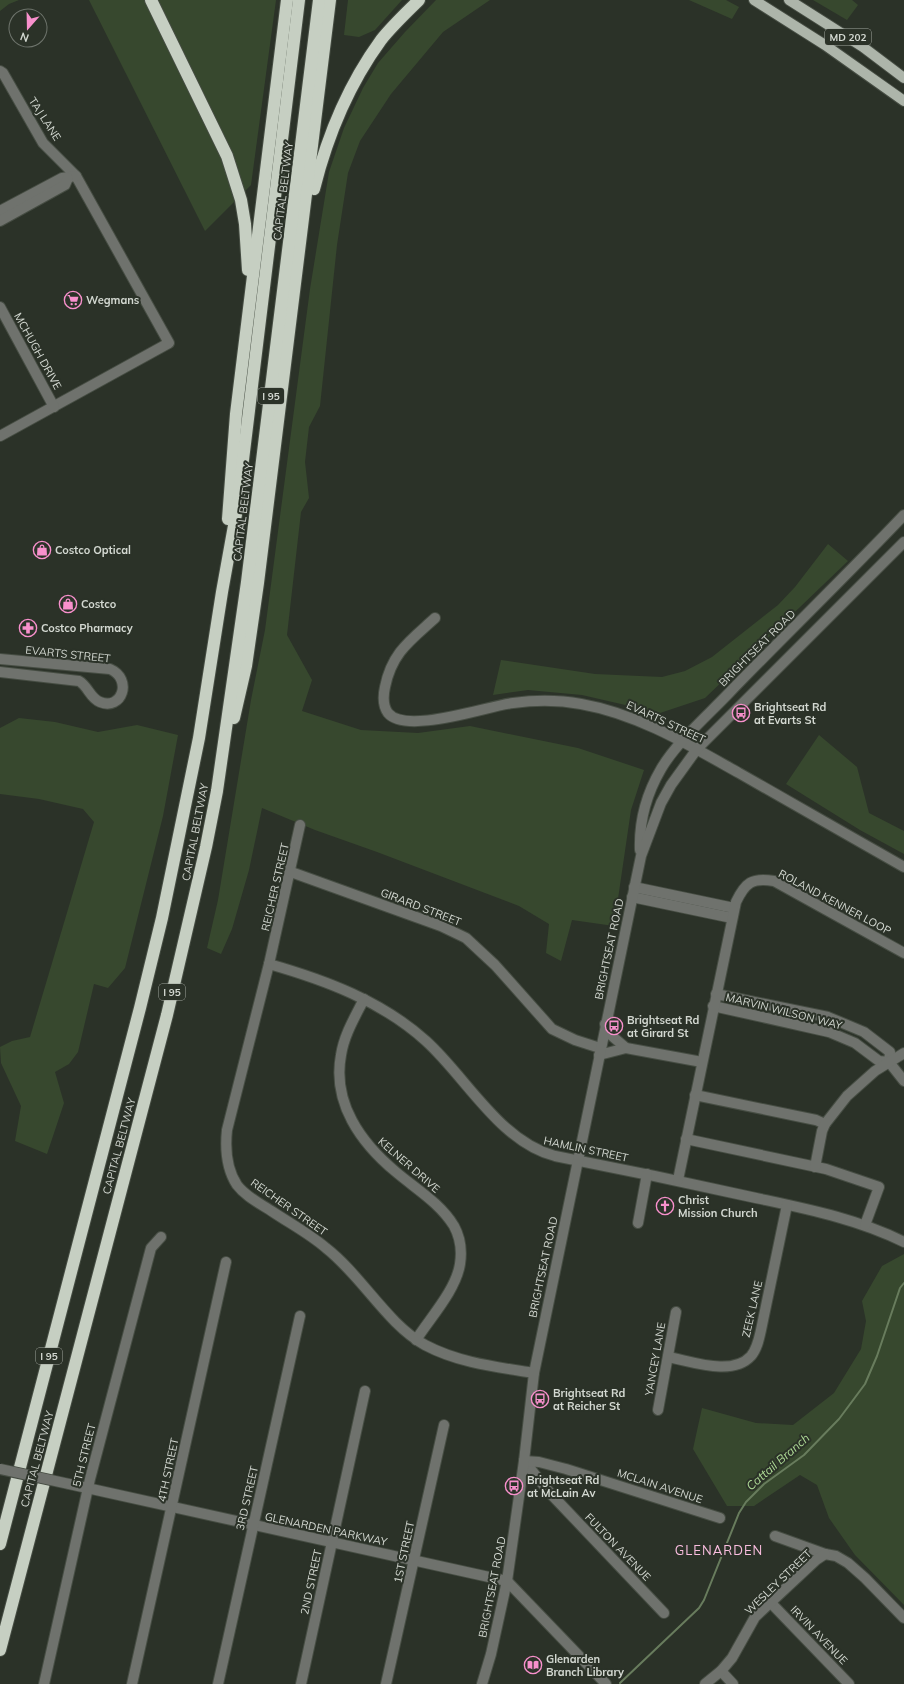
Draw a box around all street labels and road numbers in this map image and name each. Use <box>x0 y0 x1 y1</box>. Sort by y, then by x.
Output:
road number: MD 202 <box>825 29 871 45</box>
street label: TAJ LANE <box>26 95 64 143</box>
street label: CAPITAL BELTWAY <box>270 141 296 241</box>
street label: MCHUGH DRIVE <box>11 310 65 392</box>
road number: I 95 <box>258 388 284 404</box>
street label: CAPITAL BELTWAY <box>230 462 256 562</box>
street label: BRIGHTSEAT ROAD <box>716 607 798 689</box>
street label: EVARTS STREET <box>25 643 112 665</box>
street label: EVARTS STREET <box>624 698 708 747</box>
street label: CAPITAL BELTWAY <box>179 782 211 882</box>
street label: REICHER STREET <box>258 841 292 933</box>
street label: ROLAND KENNER LOOP <box>776 866 894 938</box>
street label: GIRARD STREET <box>379 885 464 929</box>
street label: BRIGHTSEAT ROAD <box>591 897 627 1001</box>
road number: I 95 <box>159 984 185 1000</box>
street label: MARVIN WILSON WAY <box>724 990 844 1032</box>
street label: CAPITAL BELTWAY <box>99 1096 139 1196</box>
street label: HAMLIN STREET <box>542 1133 630 1165</box>
street label: KELNER DRIVE <box>375 1134 443 1196</box>
street label: REICHER STREET <box>248 1175 330 1239</box>
street label: BRIGHTSEAT ROAD <box>525 1215 561 1319</box>
street label: ZEEK LANE <box>739 1279 765 1339</box>
street label: YANCEY LANE <box>641 1321 668 1398</box>
road number: I 95 <box>36 1348 62 1364</box>
street label: CAPITAL BELTWAY <box>17 1409 57 1509</box>
street label: 5TH STREET <box>69 1421 99 1488</box>
street label: 4TH STREET <box>154 1436 182 1503</box>
street label: 3RD STREET <box>233 1464 261 1532</box>
street label: MCLAIN AVENUE <box>615 1466 705 1506</box>
street label: GLENARDEN PARKWAY <box>264 1509 389 1549</box>
street label: FULTON AVENUE <box>582 1510 654 1584</box>
street label: 1ST STREET <box>391 1519 417 1584</box>
street label: BRIGHTSEAT ROAD <box>475 1535 509 1639</box>
street label: WESLEY STREET <box>742 1546 815 1618</box>
street label: 2ND STREET <box>297 1548 325 1616</box>
street label: IRVIN AVENUE <box>787 1603 851 1667</box>

